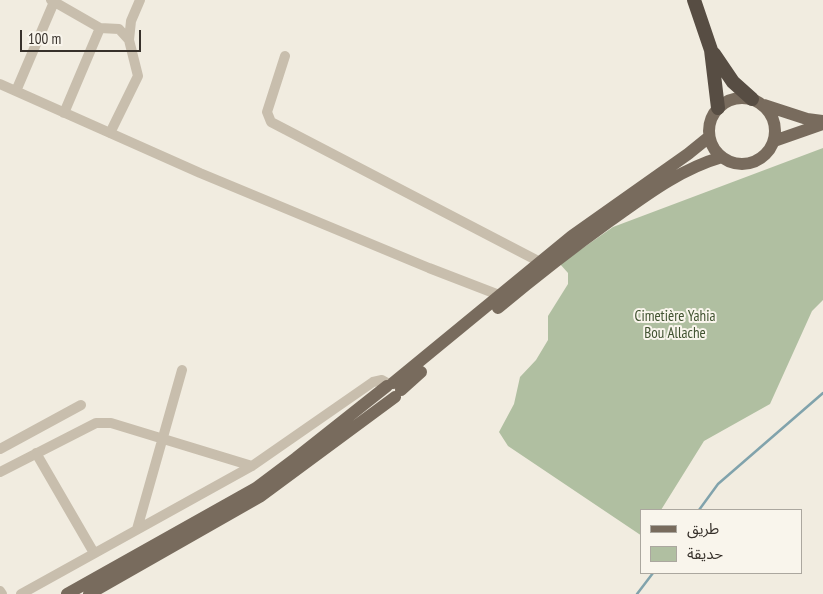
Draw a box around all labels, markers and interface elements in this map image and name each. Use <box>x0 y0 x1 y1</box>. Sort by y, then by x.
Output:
scale bar <box>22 20 144 52</box>
text: 100 m <box>28 29 61 48</box>
park label: Cimetière Yahia Bou Allache <box>635 308 715 343</box>
legend <box>640 509 803 574</box>
text: طريق <box>687 519 719 538</box>
text: حديقة <box>687 544 723 563</box>

